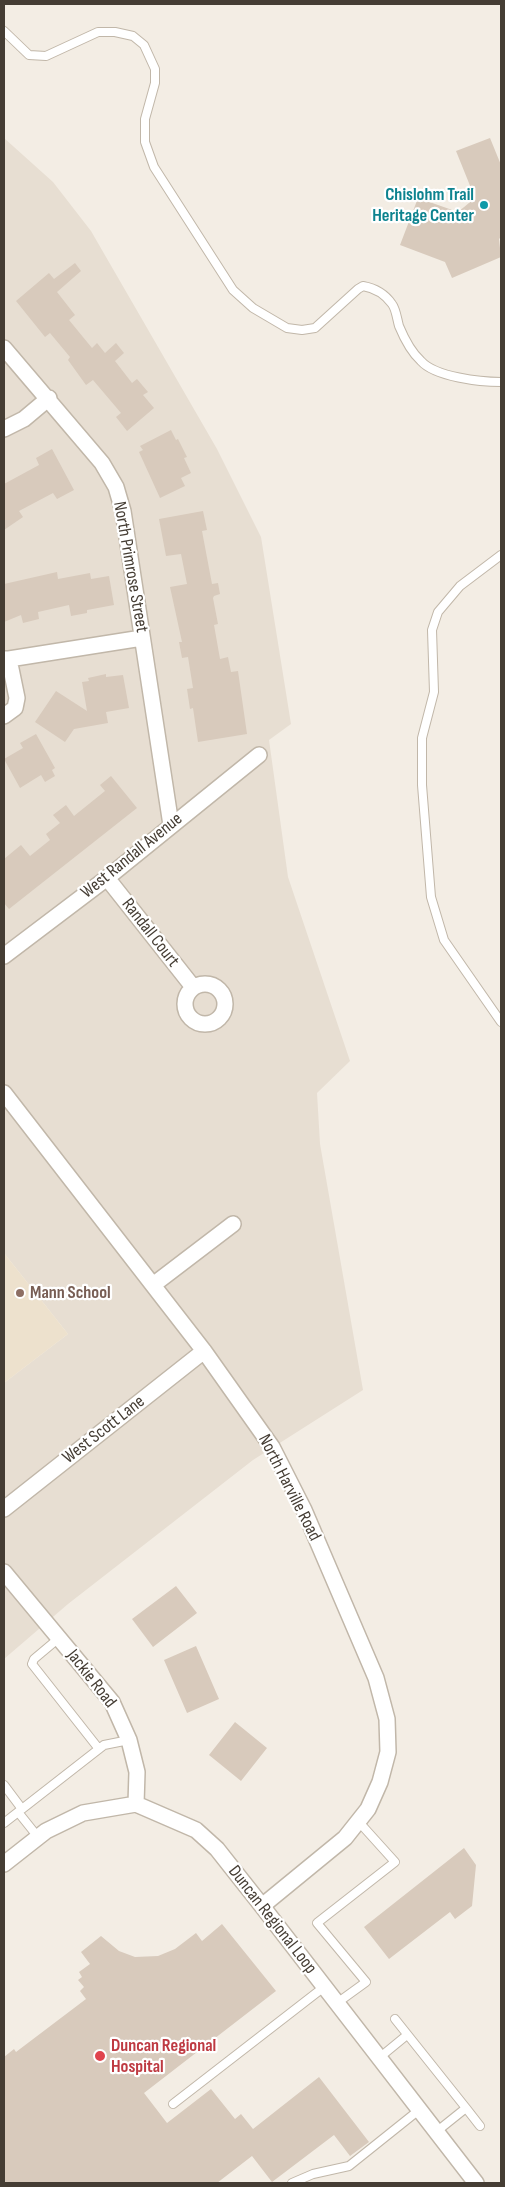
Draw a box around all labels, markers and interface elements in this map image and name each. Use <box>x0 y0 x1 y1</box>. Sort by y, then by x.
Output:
place label: Chislohm Trail Heritage Center <box>372 184 474 226</box>
marker: Chislohm Trail Heritage Center <box>478 199 490 211</box>
street label: North Primrose Street <box>108 500 152 634</box>
street label: West Randall Avenue <box>77 809 187 903</box>
street label: Randall Court <box>117 894 183 972</box>
place label: Mann School <box>30 1282 111 1304</box>
marker: Mann School <box>14 1287 26 1299</box>
street label: West Scott Lane <box>59 1391 149 1469</box>
street label: North Harville Road <box>253 1431 325 1545</box>
street label: Jackie Road <box>62 1646 120 1712</box>
street label: Duncan Regional Loop <box>223 1862 321 1978</box>
place label: Duncan Regional Hospital <box>111 2035 216 2078</box>
marker: Duncan Regional Hospital <box>93 2049 107 2063</box>

